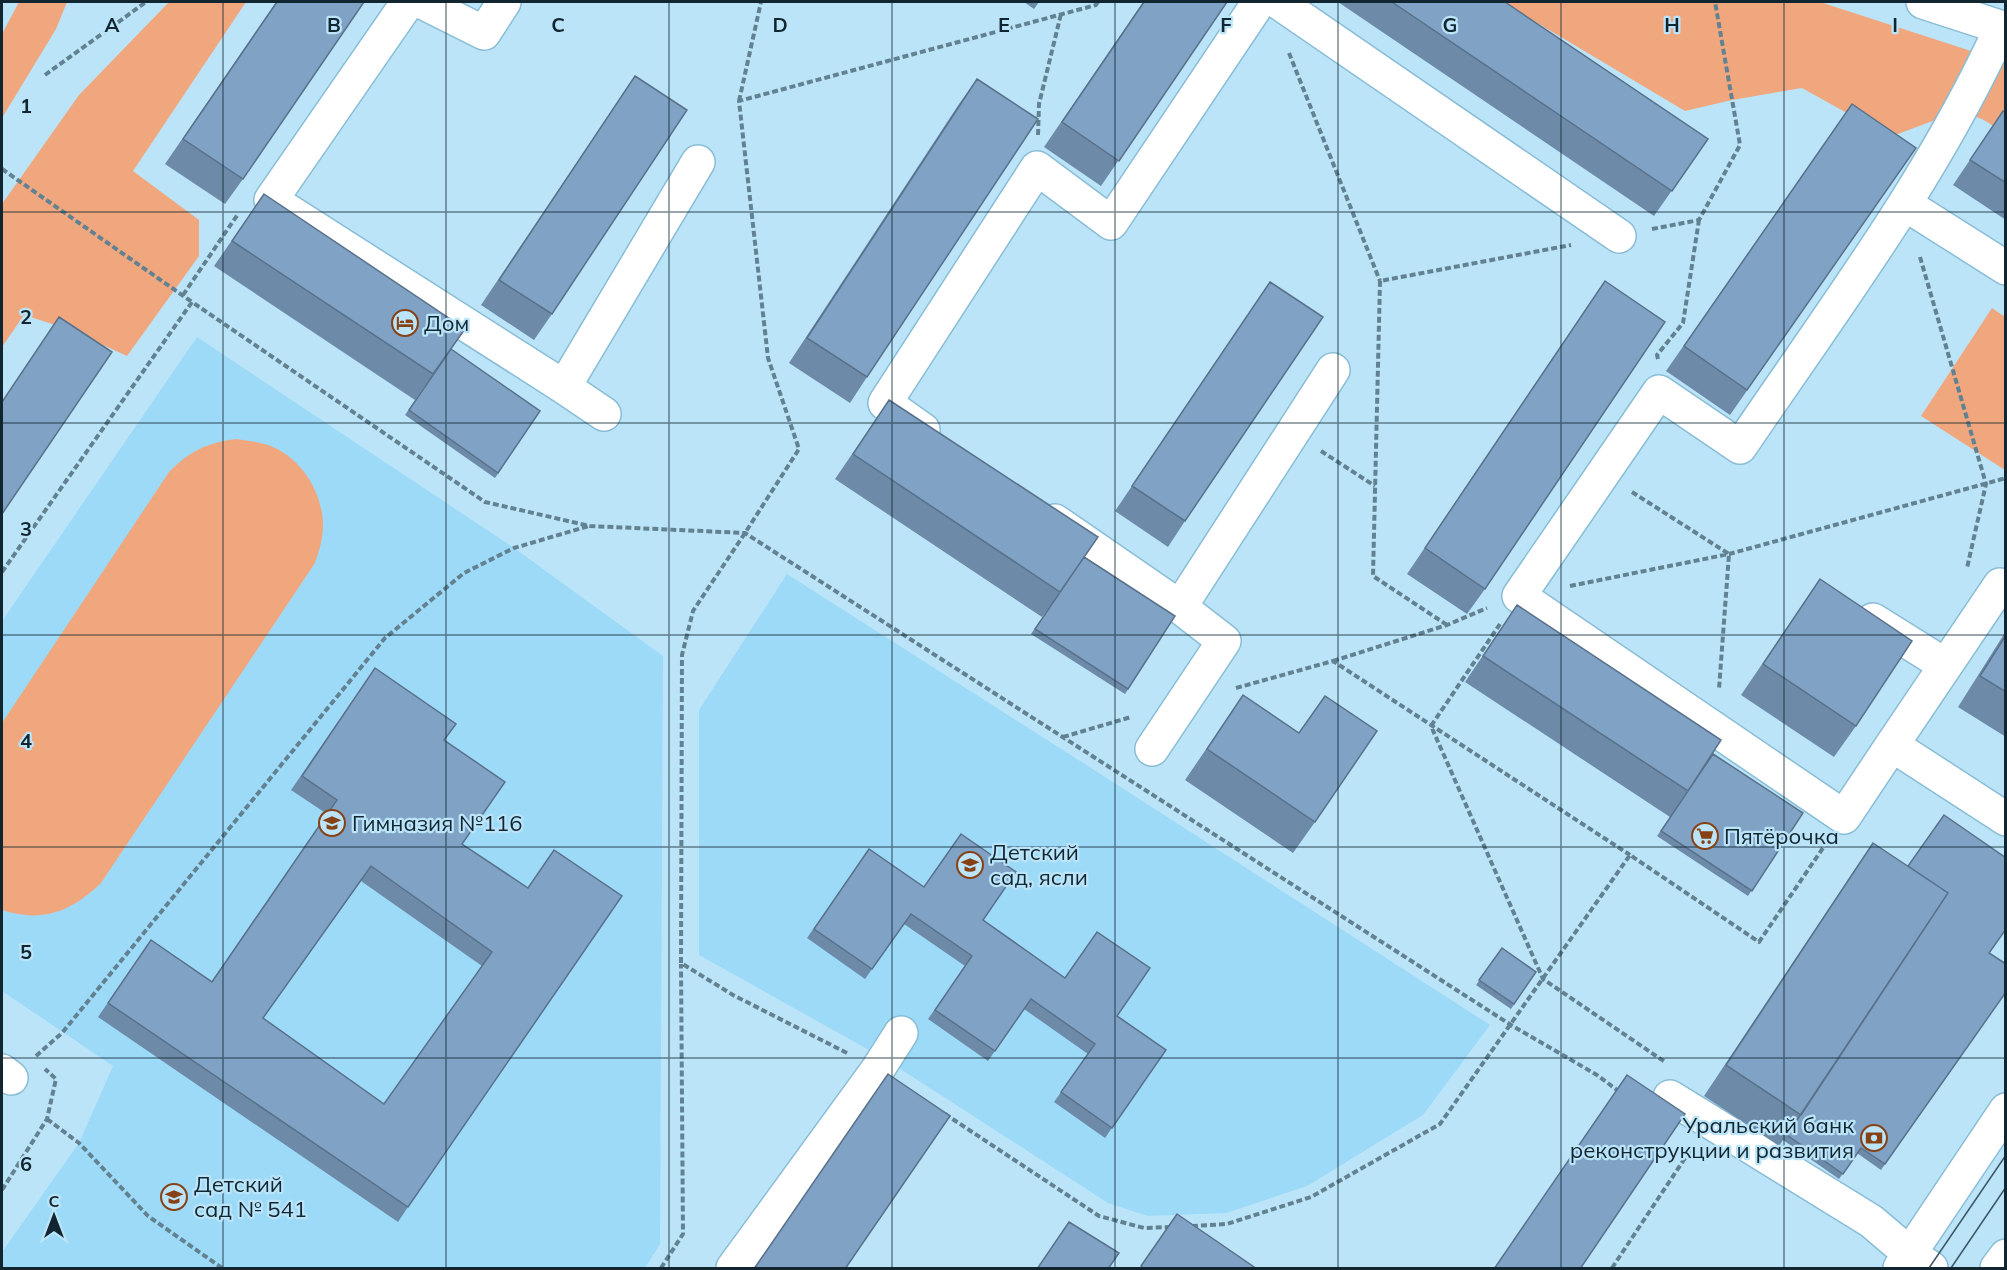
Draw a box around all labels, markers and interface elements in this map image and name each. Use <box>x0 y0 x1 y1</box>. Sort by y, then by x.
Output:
text: A <box>105 12 120 37</box>
text: B <box>327 12 341 37</box>
text: C <box>551 12 565 37</box>
text: D <box>772 12 788 37</box>
text: E <box>998 12 1010 37</box>
text: F <box>1220 12 1232 37</box>
text: G <box>1443 12 1457 37</box>
text: H <box>1664 12 1680 37</box>
text: I <box>1892 12 1898 37</box>
text: 1 <box>20 93 32 118</box>
text: 2 <box>20 304 32 329</box>
hotel icon: Дом <box>390 308 420 338</box>
place label: Дом <box>424 309 469 337</box>
text: 3 <box>20 516 32 541</box>
text: 4 <box>20 728 32 753</box>
school or university icon: Гимназия №116 <box>317 808 347 838</box>
place label: Гимназия №116 <box>352 809 523 837</box>
supermarket icon: Пятёрочка <box>1690 821 1720 851</box>
place label: Пятёрочка <box>1724 822 1839 850</box>
place label: Детский сад, ясли <box>990 838 1088 891</box>
school or university icon: Детский сад, ясли <box>955 850 985 880</box>
text: 5 <box>20 939 32 964</box>
place label: Уральский банк реконструкции и развития <box>1570 1111 1854 1164</box>
bank icon: Уральский банк реконструкции и развития <box>1859 1123 1889 1153</box>
text: 6 <box>20 1151 32 1176</box>
place label: Детский сад № 541 <box>194 1170 307 1223</box>
school or university icon: Детский сад № 541 <box>159 1182 189 1212</box>
north arrow <box>24 1186 84 1246</box>
text: С <box>49 1191 60 1211</box>

